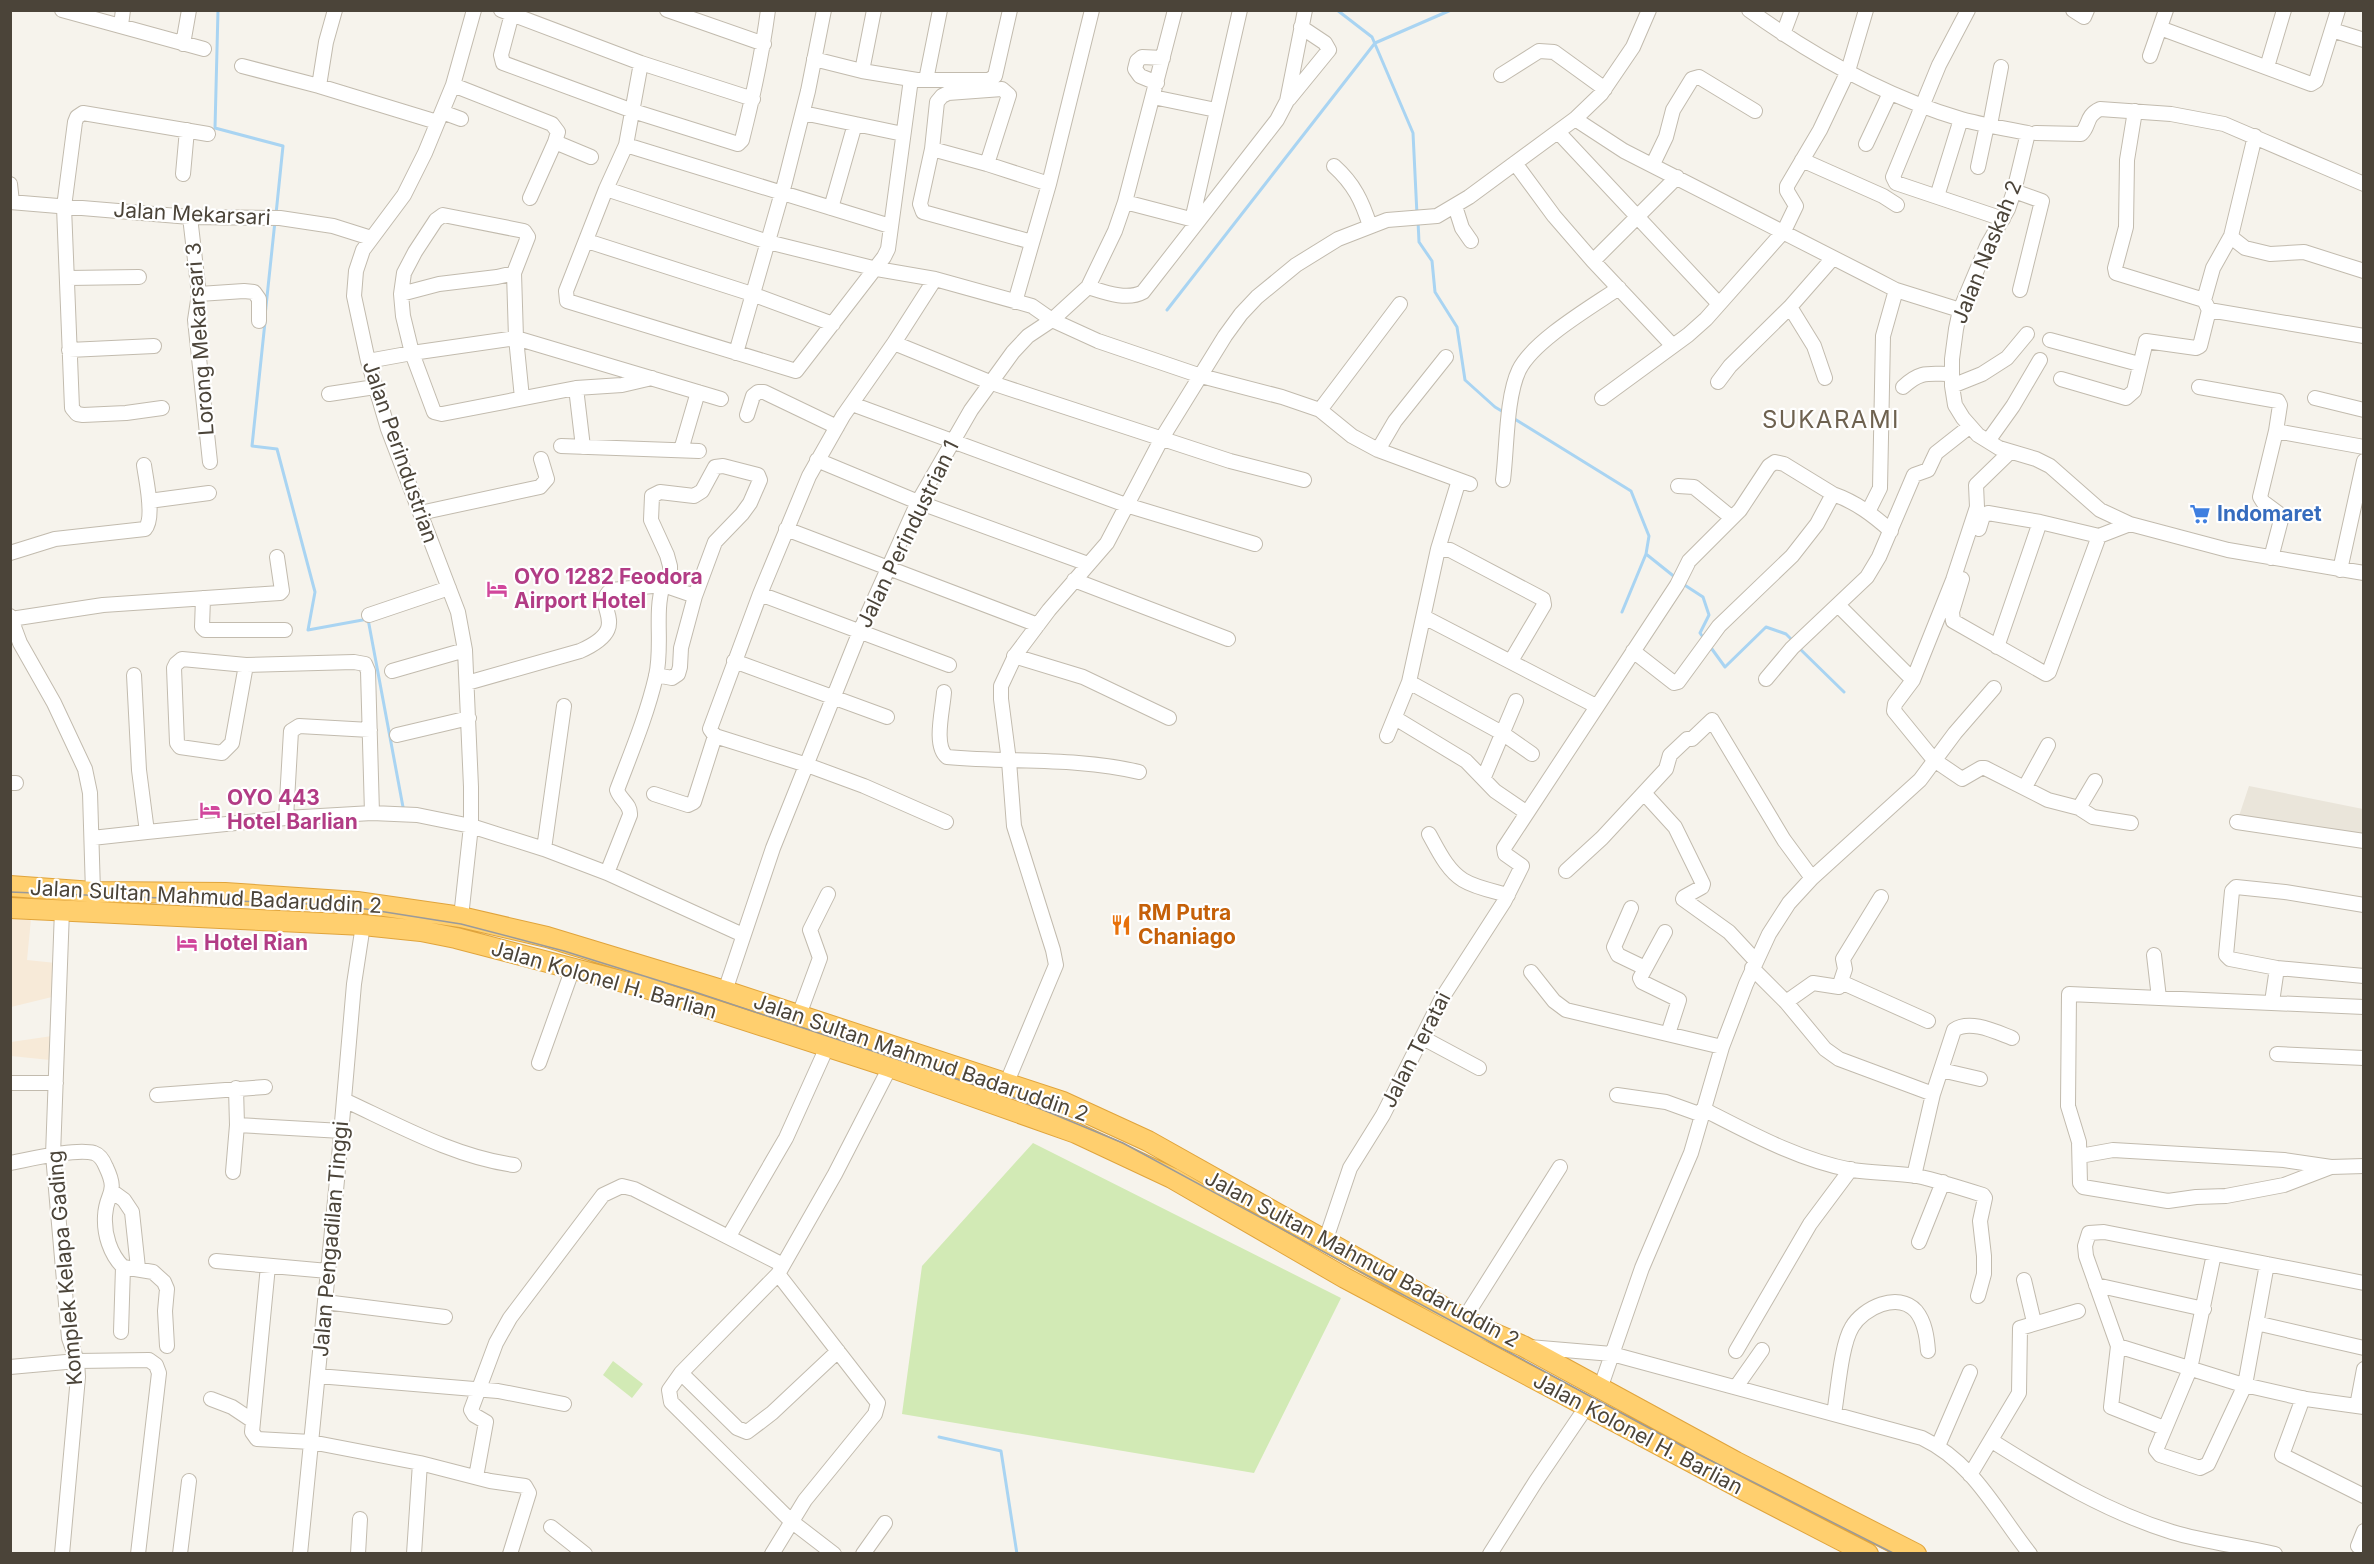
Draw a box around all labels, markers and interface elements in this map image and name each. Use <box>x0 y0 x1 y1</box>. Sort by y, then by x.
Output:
street label: Jalan Naskah 2 <box>1946 177 2027 327</box>
street label: Jalan Mekarsari <box>113 197 271 230</box>
street label: Lorong Mekarsari 3 <box>180 242 219 436</box>
street label: Jalan Perindustrian <box>358 357 443 546</box>
district label: SUKARAMI <box>1762 405 1900 434</box>
street label: Jalan Perindustrian 1 <box>851 436 964 632</box>
place label: Indomaret <box>2217 501 2322 526</box>
supermarket icon: Indomaret <box>2188 502 2212 526</box>
place label: OYO 1282 Feodora Airport Hotel <box>514 564 703 613</box>
hotel icon: OYO 1282 Feodora Airport Hotel <box>485 577 509 601</box>
place label: OYO 443 Hotel Barlian <box>227 785 358 834</box>
hotel icon: OYO 443 Hotel Barlian <box>198 798 222 822</box>
street label: Jalan Sultan Mahmud Badaruddin 2 <box>29 875 383 918</box>
place label: RM Putra Chaniago <box>1138 900 1236 949</box>
restaurant icon: RM Putra Chaniago <box>1109 913 1133 937</box>
place label: Hotel Rian <box>204 930 308 955</box>
hotel icon: Hotel Rian <box>175 931 199 955</box>
street label: Jalan Kolonel H. Barlian <box>488 935 720 1024</box>
street label: Jalan Sultan Mahmud Badaruddin 2 <box>750 988 1092 1127</box>
street label: Jalan Teratai <box>1376 988 1455 1112</box>
street label: Jalan Pengadilan Tinggi <box>308 1120 353 1358</box>
street label: Komplek Kelapa Gading <box>42 1150 87 1387</box>
street label: Jalan Sultan Mahmud Badaruddin 2 <box>1201 1165 1524 1352</box>
street label: Jalan Kolonel H. Barlian <box>1529 1368 1747 1499</box>

